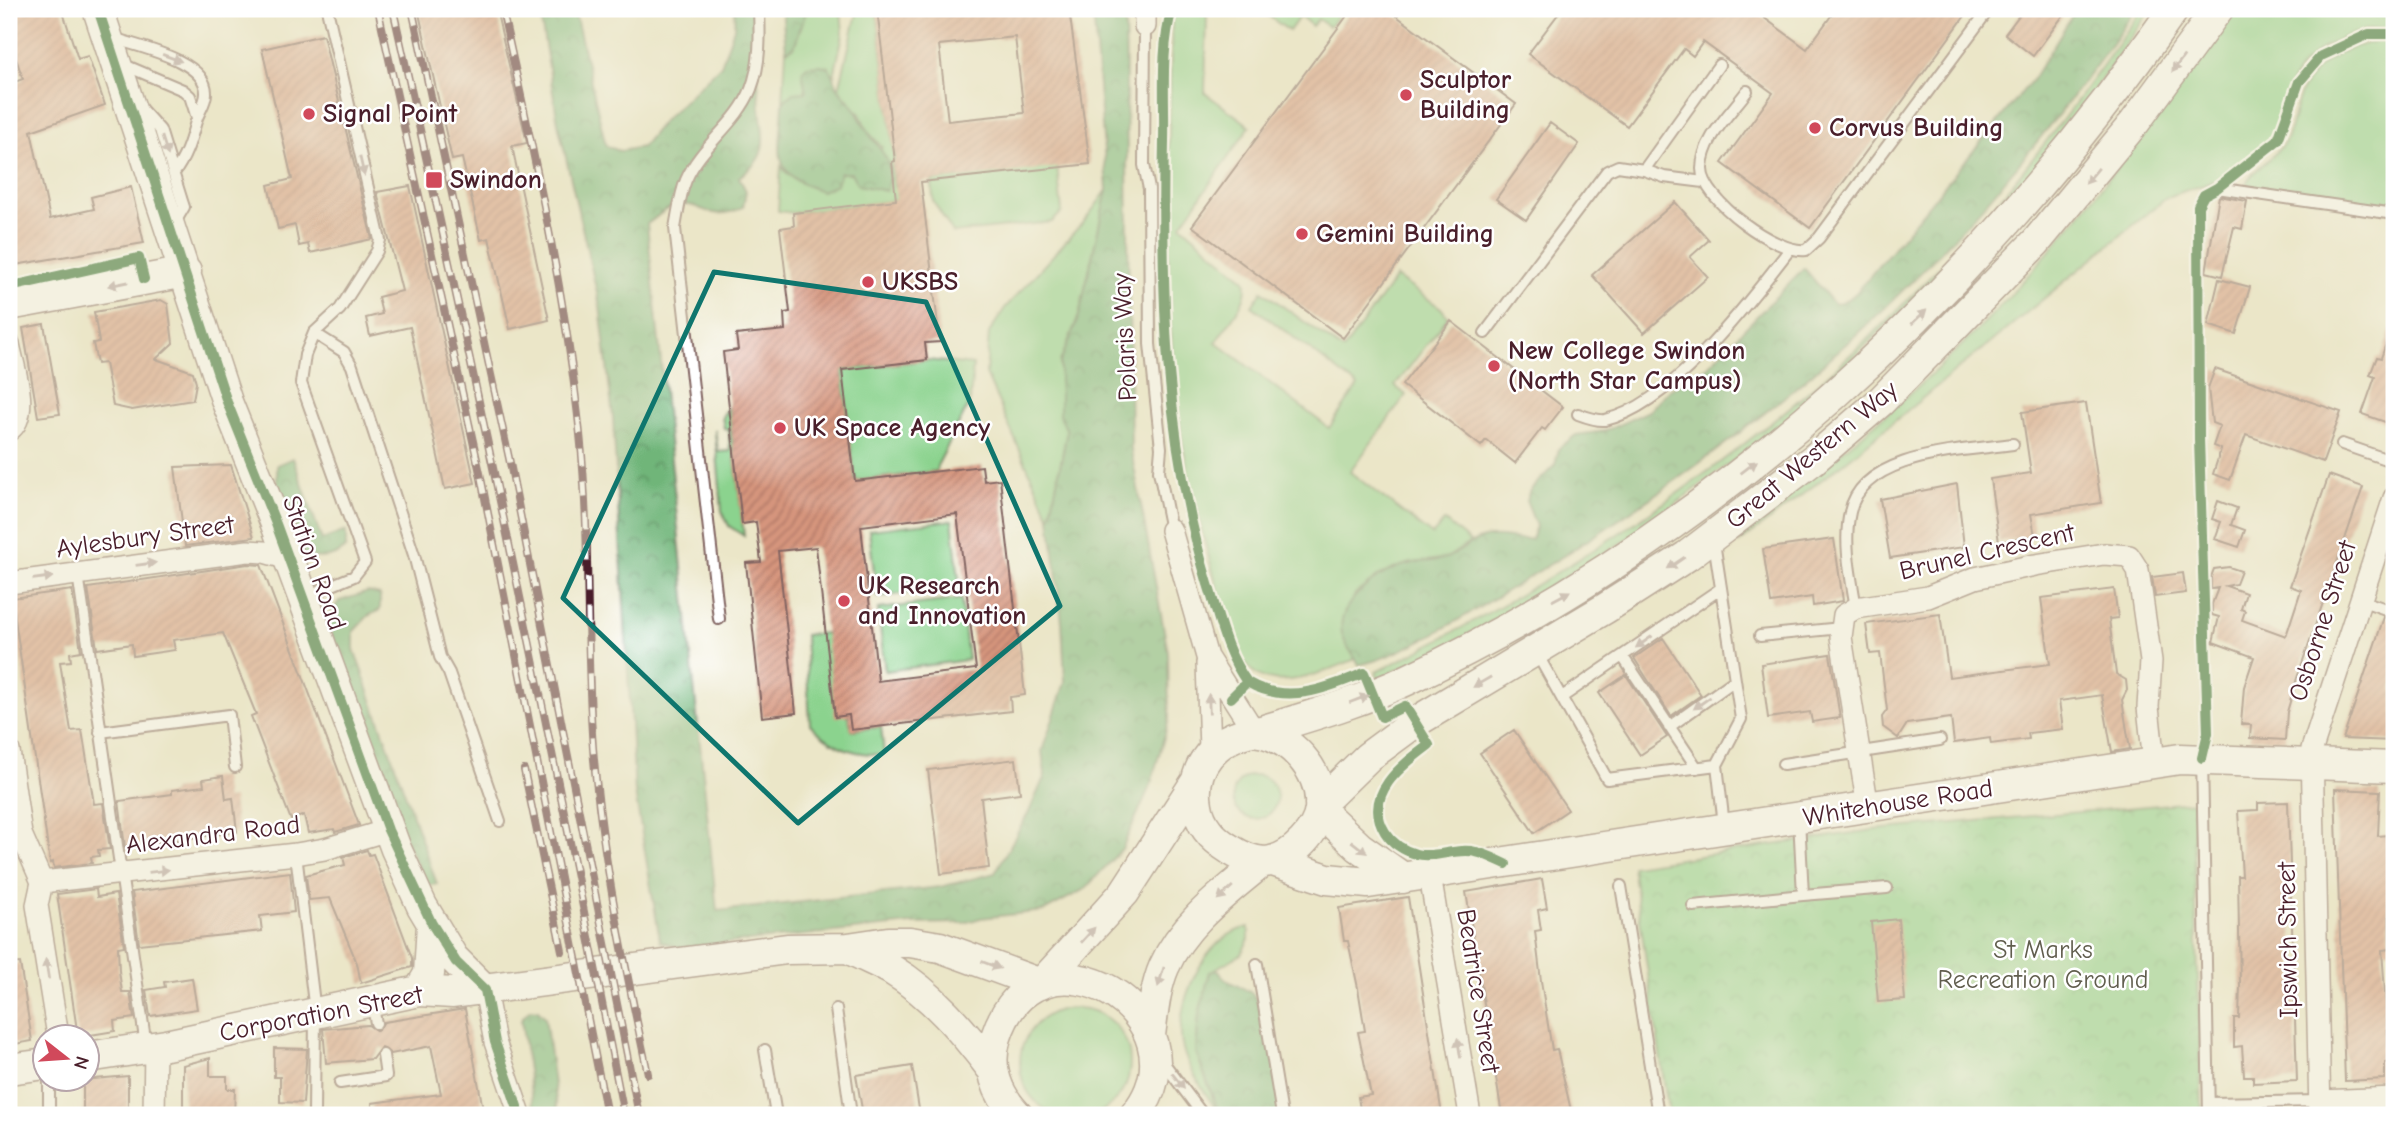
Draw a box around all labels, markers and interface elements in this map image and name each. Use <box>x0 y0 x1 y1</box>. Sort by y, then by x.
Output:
one-way arrow <box>162 53 183 64</box>
one-way arrow <box>2171 55 2185 73</box>
place label: Sculptor Building <box>1420 65 1512 125</box>
marker: Sculptor Building <box>1398 87 1414 103</box>
place label: Signal Point <box>323 99 458 129</box>
marker: Signal Point <box>301 106 317 122</box>
place label: Corvus Building <box>1829 113 2003 143</box>
marker: Corvus Building <box>1807 120 1823 136</box>
one-way arrow <box>161 136 171 157</box>
one-way arrow <box>357 155 368 177</box>
place label: Swindon <box>450 165 542 195</box>
one-way arrow <box>2085 167 2100 184</box>
marker: Swindon <box>424 170 444 190</box>
place label: Gemini Building <box>1316 219 1494 249</box>
marker: Gemini Building <box>1294 226 1310 242</box>
place label: UKSBS <box>882 267 958 297</box>
street label: Polaris Way <box>1107 272 1143 402</box>
marker: UKSBS <box>860 274 876 290</box>
one-way arrow <box>107 279 129 290</box>
one-way arrow <box>1910 309 1928 325</box>
place label: New College Swindon (North Star Campus) <box>1508 336 1745 396</box>
marker: New College Swindon (North Star Campus) <box>1486 358 1502 374</box>
street label: Great Western Way <box>1720 374 1904 535</box>
place label: UK Space Agency <box>794 413 990 443</box>
marker: UK Space Agency <box>772 420 788 436</box>
one-way arrow <box>1739 460 1757 475</box>
street label: Station Road <box>276 492 352 634</box>
street label: Aylesbury Street <box>54 509 237 564</box>
street label: Brunel Crescent <box>1897 517 2079 587</box>
street label: Osborne Street <box>2283 536 2364 705</box>
one-way arrow <box>1667 556 1685 570</box>
one-way arrow <box>135 558 157 569</box>
place label: UK Research and Innovation <box>858 571 1026 631</box>
one-way arrow <box>33 573 55 584</box>
one-way arrow <box>1552 590 1571 602</box>
marker: UK Research and Innovation <box>836 593 852 609</box>
one-way arrow <box>1635 635 1653 649</box>
one-way arrow <box>1472 675 1491 688</box>
one-way arrow <box>1203 693 1214 715</box>
one-way arrow <box>1348 693 1369 704</box>
one-way arrow <box>1693 696 1711 710</box>
street label: Whitehouse Road <box>1801 773 1995 833</box>
street label: Alexandra Road <box>124 809 302 861</box>
one-way arrow <box>1350 839 1368 853</box>
street label: Ipswich Street <box>2272 860 2304 1018</box>
one-way arrow <box>148 865 170 876</box>
one-way arrow <box>1217 885 1234 900</box>
street label: Beatrice Street <box>1450 907 1506 1077</box>
one-way arrow <box>1080 927 1096 944</box>
park label: St Marks Recreation Ground <box>1938 935 2148 995</box>
one-way arrow <box>41 958 52 980</box>
one-way arrow <box>980 959 1001 970</box>
one-way arrow <box>1155 967 1165 988</box>
street label: Corporation Street <box>217 979 427 1048</box>
north arrow <box>32 1023 102 1092</box>
one-way arrow <box>1453 1037 1464 1059</box>
text: N <box>69 1054 94 1072</box>
one-way arrow <box>1171 1071 1186 1089</box>

